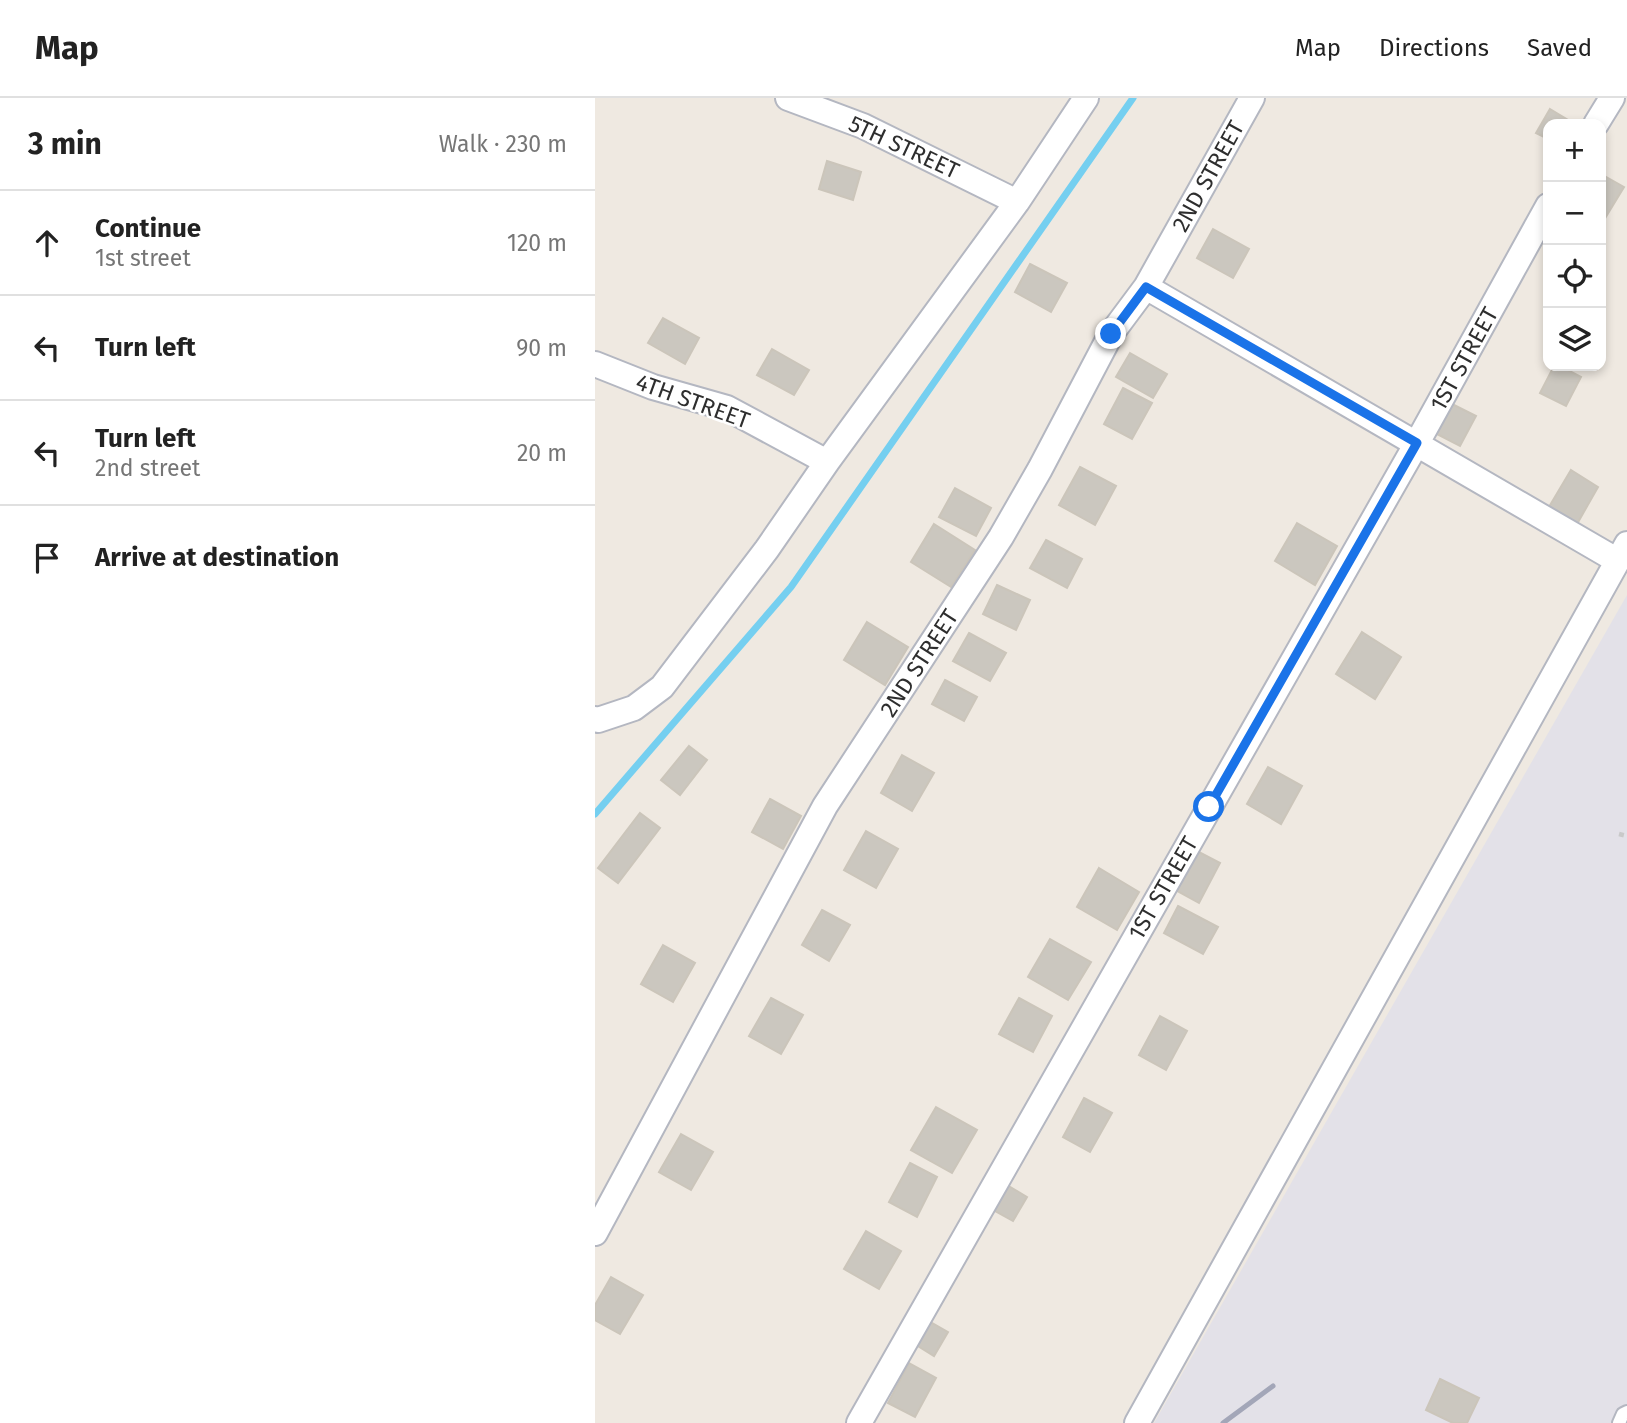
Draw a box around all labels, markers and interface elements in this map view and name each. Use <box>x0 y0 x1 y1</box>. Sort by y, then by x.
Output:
text: Map <box>35 28 99 68</box>
text: Map <box>1295 34 1341 62</box>
text: Directions <box>1379 34 1489 62</box>
text: Saved <box>1527 34 1592 62</box>
street label: 5TH STREET <box>844 109 964 185</box>
street label: 2ND STREET <box>1166 116 1250 236</box>
map controls <box>1543 119 1606 371</box>
button: + <box>1543 119 1606 182</box>
text: 3 min <box>28 126 102 162</box>
text: Walk · 230 m <box>439 130 567 158</box>
button: − <box>1543 182 1606 245</box>
text: Continue <box>95 213 201 244</box>
icon: ahead <box>28 224 66 262</box>
text: 120 m <box>507 229 567 257</box>
text: 1st street <box>95 244 191 272</box>
button: locate <box>1543 245 1606 308</box>
street label: 1ST STREET <box>1424 302 1504 416</box>
button: layers <box>1543 308 1606 371</box>
route end <box>1095 318 1126 349</box>
icon: left <box>28 329 66 367</box>
text: Turn left <box>95 332 196 363</box>
text: 90 m <box>516 334 567 362</box>
street label: 4TH STREET <box>632 367 754 435</box>
text: Turn left <box>95 423 196 454</box>
icon: left <box>28 434 66 472</box>
text: 20 m <box>517 439 567 467</box>
text: 2nd street <box>95 454 200 482</box>
icon: arrive <box>28 539 66 577</box>
text: Arrive at destination <box>95 542 339 573</box>
street label: 2ND STREET <box>874 604 964 722</box>
route start <box>1193 791 1224 822</box>
street label: 1ST STREET <box>1122 831 1204 944</box>

